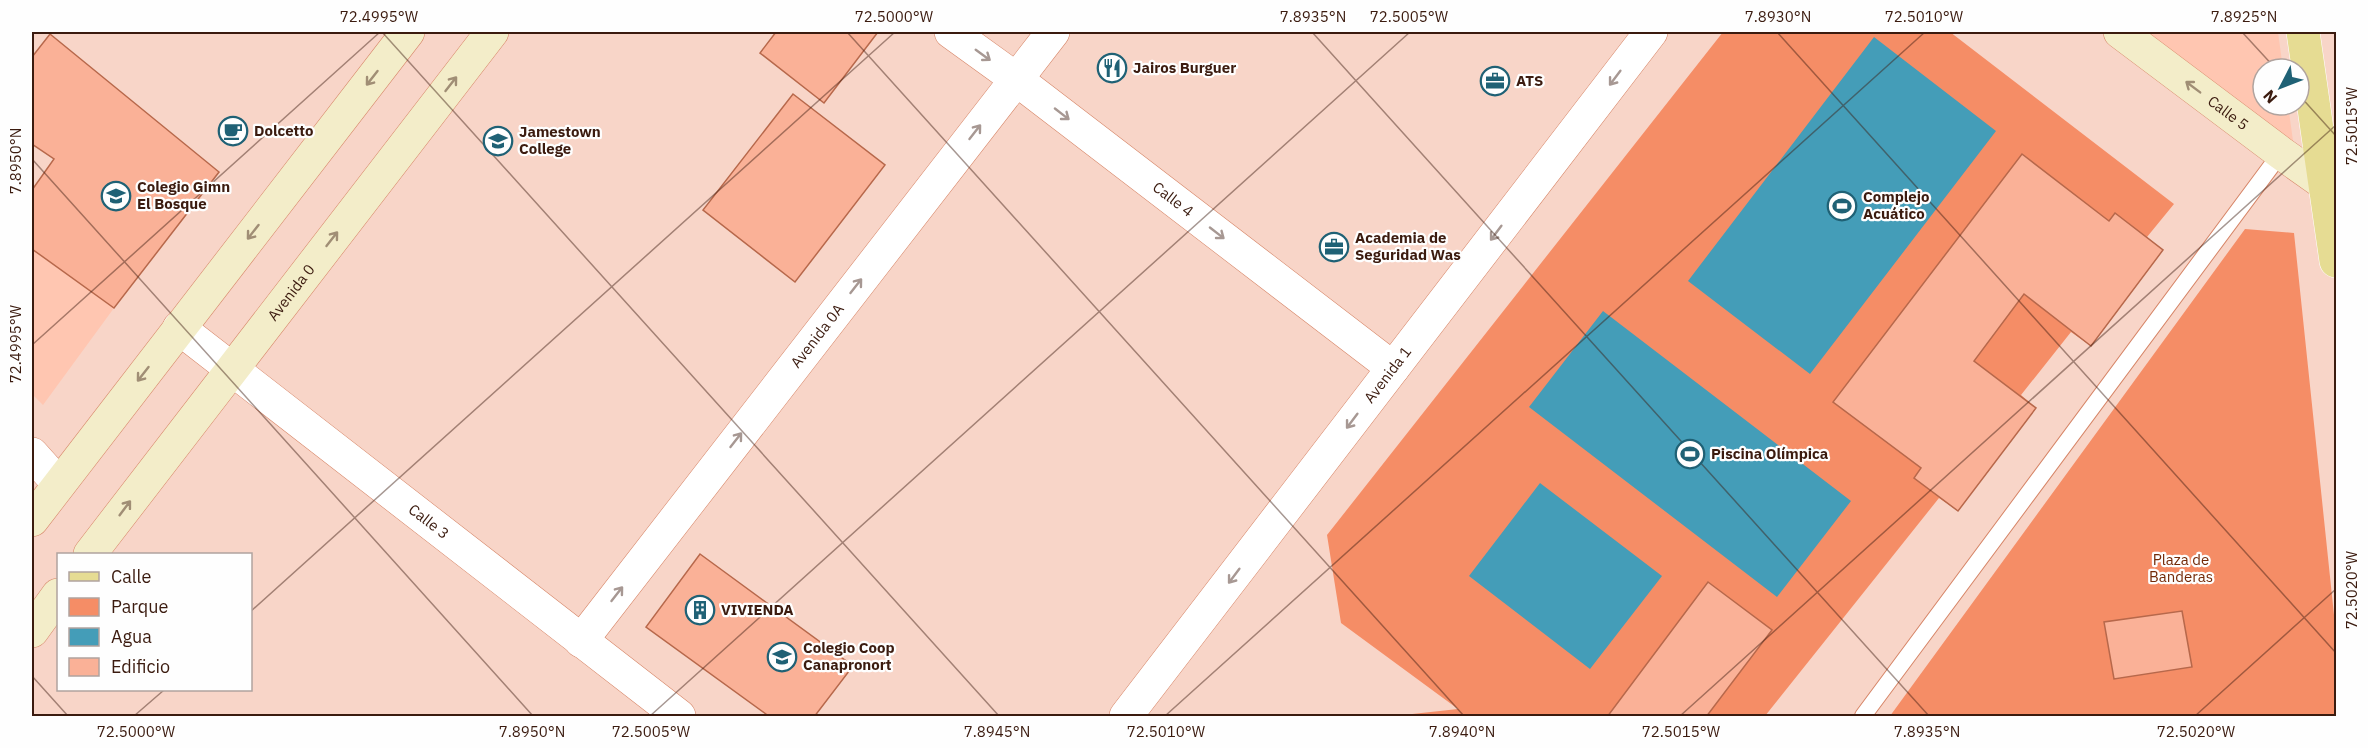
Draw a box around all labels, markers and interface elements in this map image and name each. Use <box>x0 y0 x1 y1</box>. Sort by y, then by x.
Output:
text: 72.4995°W <box>340 7 419 26</box>
text: 72.5000°W <box>855 7 934 26</box>
text: 7.8935°N <box>1280 7 1346 26</box>
text: 72.5005°W <box>1370 7 1449 26</box>
text: 7.8930°N <box>1745 7 1811 26</box>
text: 72.5010°W <box>1885 7 1964 26</box>
text: 7.8925°N <box>2211 7 2277 26</box>
one-way arrow <box>975 49 991 61</box>
restaurant icon: Jairos Burguer <box>1096 52 1128 84</box>
north arrow <box>2251 57 2311 117</box>
place label: Jairos Burguer <box>1133 58 1236 77</box>
office icon: ATS <box>1479 65 1511 97</box>
one-way arrow <box>366 69 379 85</box>
one-way arrow <box>1609 70 1622 86</box>
place label: ATS <box>1516 71 1543 90</box>
one-way arrow <box>445 77 457 93</box>
one-way arrow <box>2186 80 2202 93</box>
text: N <box>2259 86 2281 108</box>
text: 72.5015°W <box>2342 86 2361 165</box>
street label: Calle 5 <box>2204 91 2252 134</box>
one-way arrow <box>1054 108 1070 121</box>
cafe icon: Dolcetto <box>217 115 249 147</box>
place label: Dolcetto <box>254 121 313 140</box>
place label: Jamestown College <box>519 122 601 158</box>
one-way arrow <box>969 124 981 140</box>
school or university icon: Jamestown College <box>482 125 514 157</box>
text: 7.8950°N <box>6 128 25 194</box>
place label: Colegio Gimn El Bosque <box>137 177 230 213</box>
street label: Calle 4 <box>1149 177 1197 221</box>
school or university icon: Colegio Gimn El Bosque <box>100 180 132 212</box>
place label: Complejo Acuático <box>1863 187 1929 223</box>
sports icon: Complejo Acuático <box>1826 190 1858 222</box>
one-way arrow <box>247 224 260 240</box>
one-way arrow <box>1490 224 1503 240</box>
one-way arrow <box>1209 227 1225 240</box>
place label: Academia de Seguridad Was <box>1355 228 1461 264</box>
one-way arrow <box>325 231 338 247</box>
office icon: Academia de Seguridad Was <box>1318 231 1350 263</box>
street label: Avenida 0 <box>263 260 319 324</box>
one-way arrow <box>849 278 862 294</box>
street label: Avenida 0A <box>786 299 848 371</box>
text: 72.4995°W <box>6 304 25 383</box>
street label: Avenida 1 <box>1360 342 1415 407</box>
one-way arrow <box>137 366 150 382</box>
one-way arrow <box>1346 413 1359 429</box>
one-way arrow <box>730 432 743 448</box>
sports icon: Piscina Olímpica <box>1674 438 1706 470</box>
place label: Piscina Olímpica <box>1711 444 1829 463</box>
one-way arrow <box>119 500 132 516</box>
street label: Calle 3 <box>405 500 453 543</box>
park label: Plaza de Banderas <box>2149 550 2213 586</box>
text: 72.5020°W <box>2342 550 2361 629</box>
legend <box>57 553 252 691</box>
text: Calle <box>111 565 151 588</box>
one-way arrow <box>1227 567 1240 583</box>
one-way arrow <box>611 587 624 603</box>
building icon: VIVIENDA <box>684 594 716 626</box>
text: Parque <box>111 595 169 618</box>
place label: VIVIENDA <box>721 600 794 619</box>
text: Agua <box>111 625 152 648</box>
place label: Colegio Coop Canapronort <box>803 638 895 674</box>
school or university icon: Colegio Coop Canapronort <box>766 641 798 673</box>
text: Edificio <box>111 655 170 678</box>
text: 72.5000°W <box>97 722 176 741</box>
text: 7.8950°N <box>499 722 565 741</box>
text: 72.5005°W <box>612 722 691 741</box>
text: 7.8945°N <box>964 722 1030 741</box>
text: 72.5010°W <box>1127 722 1206 741</box>
text: 7.8940°N <box>1429 722 1495 741</box>
text: 72.5015°W <box>1642 722 1721 741</box>
text: 7.8935°N <box>1894 722 1960 741</box>
text: 72.5020°W <box>2157 722 2236 741</box>

